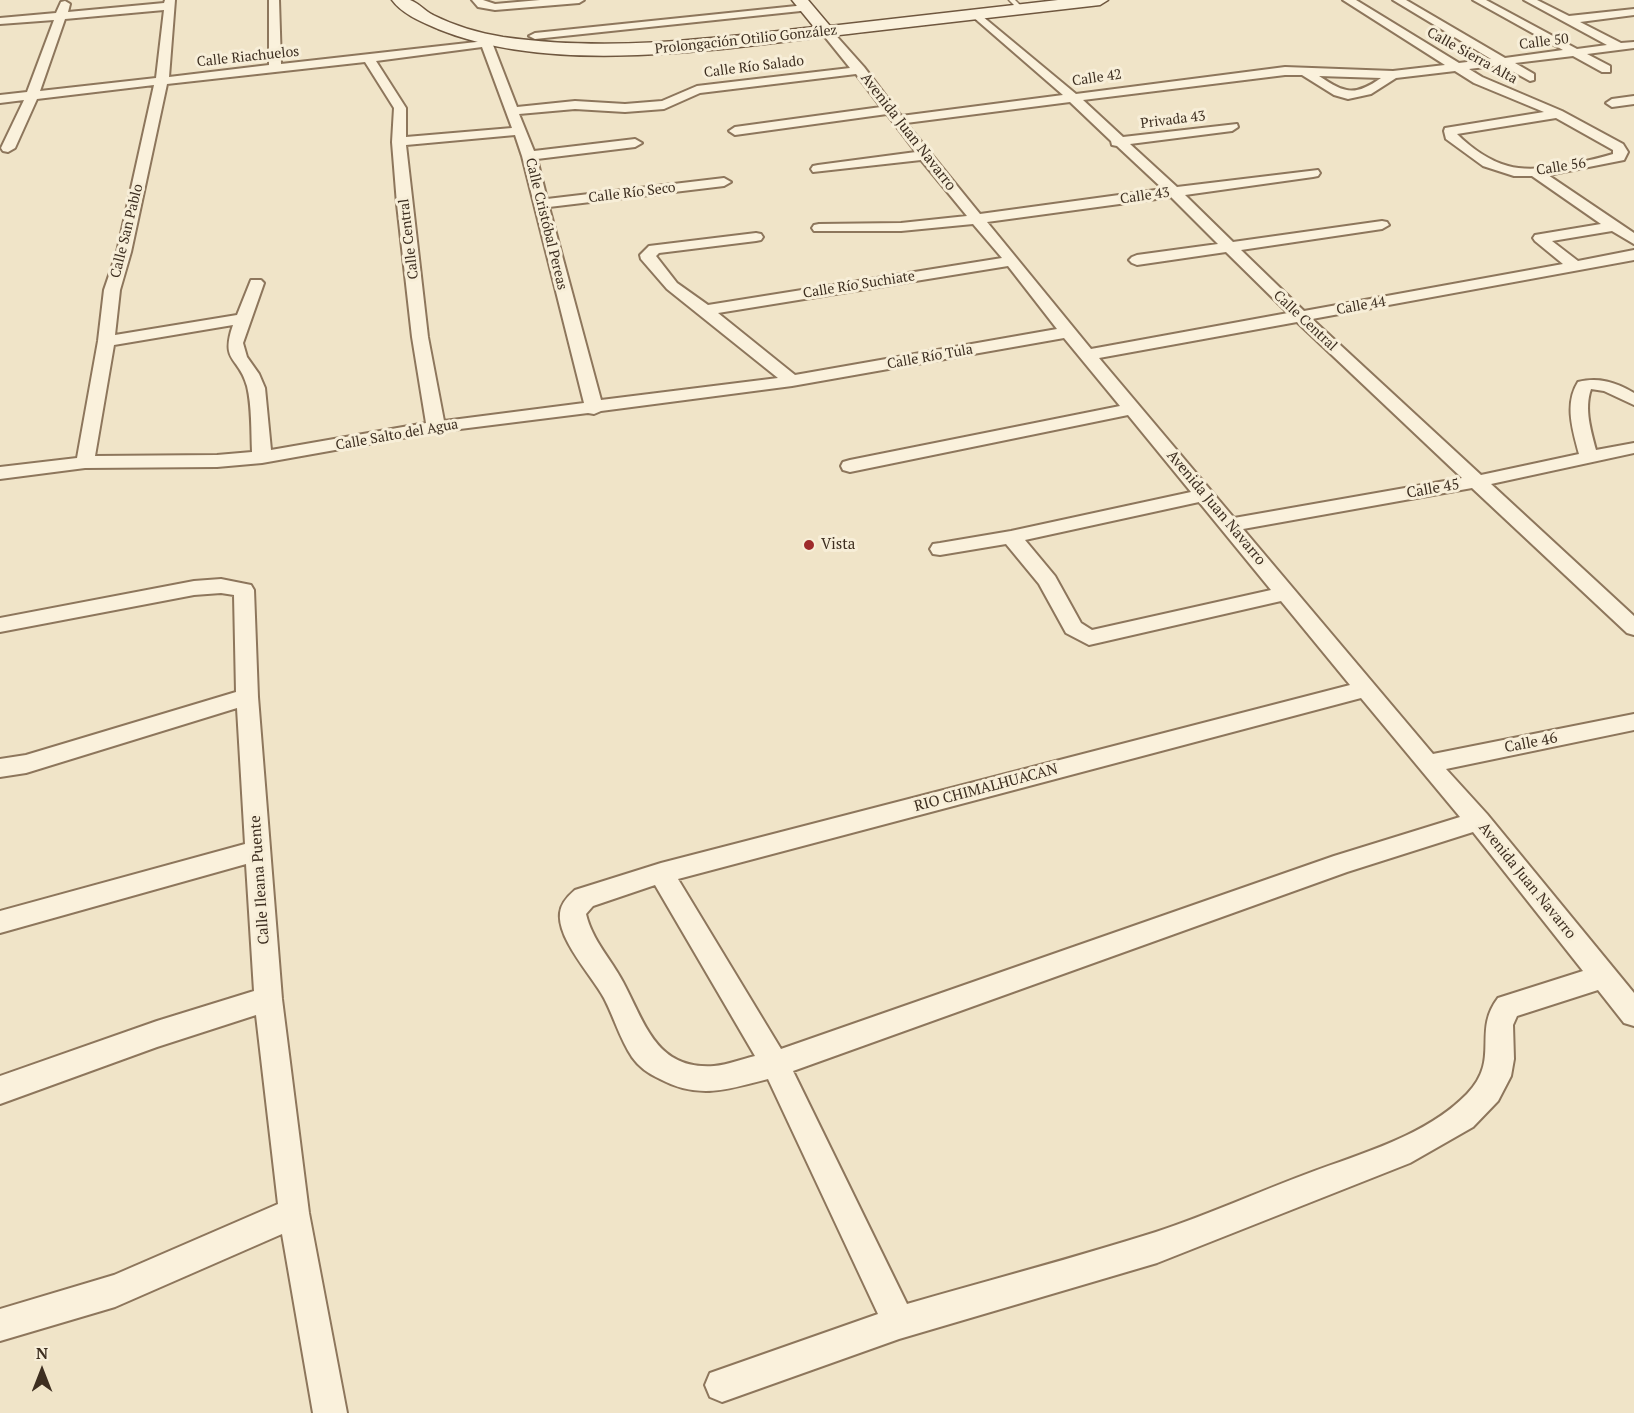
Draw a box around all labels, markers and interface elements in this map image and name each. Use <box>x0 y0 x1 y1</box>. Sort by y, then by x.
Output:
street label: Prolongación Otilio González <box>654 22 838 58</box>
street label: Calle Sierra Alta <box>1424 24 1520 88</box>
street label: Calle 50 <box>1518 31 1570 53</box>
street label: Calle Riachuelos <box>196 43 300 71</box>
street label: Calle Río Salado <box>703 53 805 81</box>
street label: Calle 42 <box>1071 66 1123 90</box>
street label: Avenida Juan Navarro <box>856 70 960 194</box>
street label: Privada 43 <box>1140 108 1206 132</box>
street label: Calle 56 <box>1535 155 1587 179</box>
street label: Calle Cristóbal Pereas <box>521 156 571 292</box>
street label: Calle Río Seco <box>587 179 677 207</box>
street label: Calle San Pablo <box>107 182 147 280</box>
street label: Calle 43 <box>1119 184 1171 208</box>
street label: Calle Central <box>396 198 422 280</box>
street label: Calle Río Suchiate <box>802 268 916 302</box>
street label: Calle Central <box>1270 287 1340 355</box>
street label: Calle 44 <box>1335 293 1387 319</box>
street label: Calle Río Tula <box>886 341 974 373</box>
street label: Calle Salto del Agua <box>334 416 460 454</box>
street label: Avenida Juan Navarro <box>1163 447 1269 569</box>
street label: Calle 45 <box>1405 475 1461 503</box>
place label: Vista <box>821 536 855 554</box>
marker: Vista <box>802 538 816 552</box>
street label: Calle 46 <box>1503 729 1559 757</box>
street label: RIO CHIMALHUACAN <box>912 760 1060 816</box>
street label: Calle Ileana Puente <box>247 815 273 945</box>
street label: Avenida Juan Navarro <box>1475 819 1579 943</box>
north arrow <box>12 1341 72 1401</box>
text: N <box>36 1342 48 1364</box>

